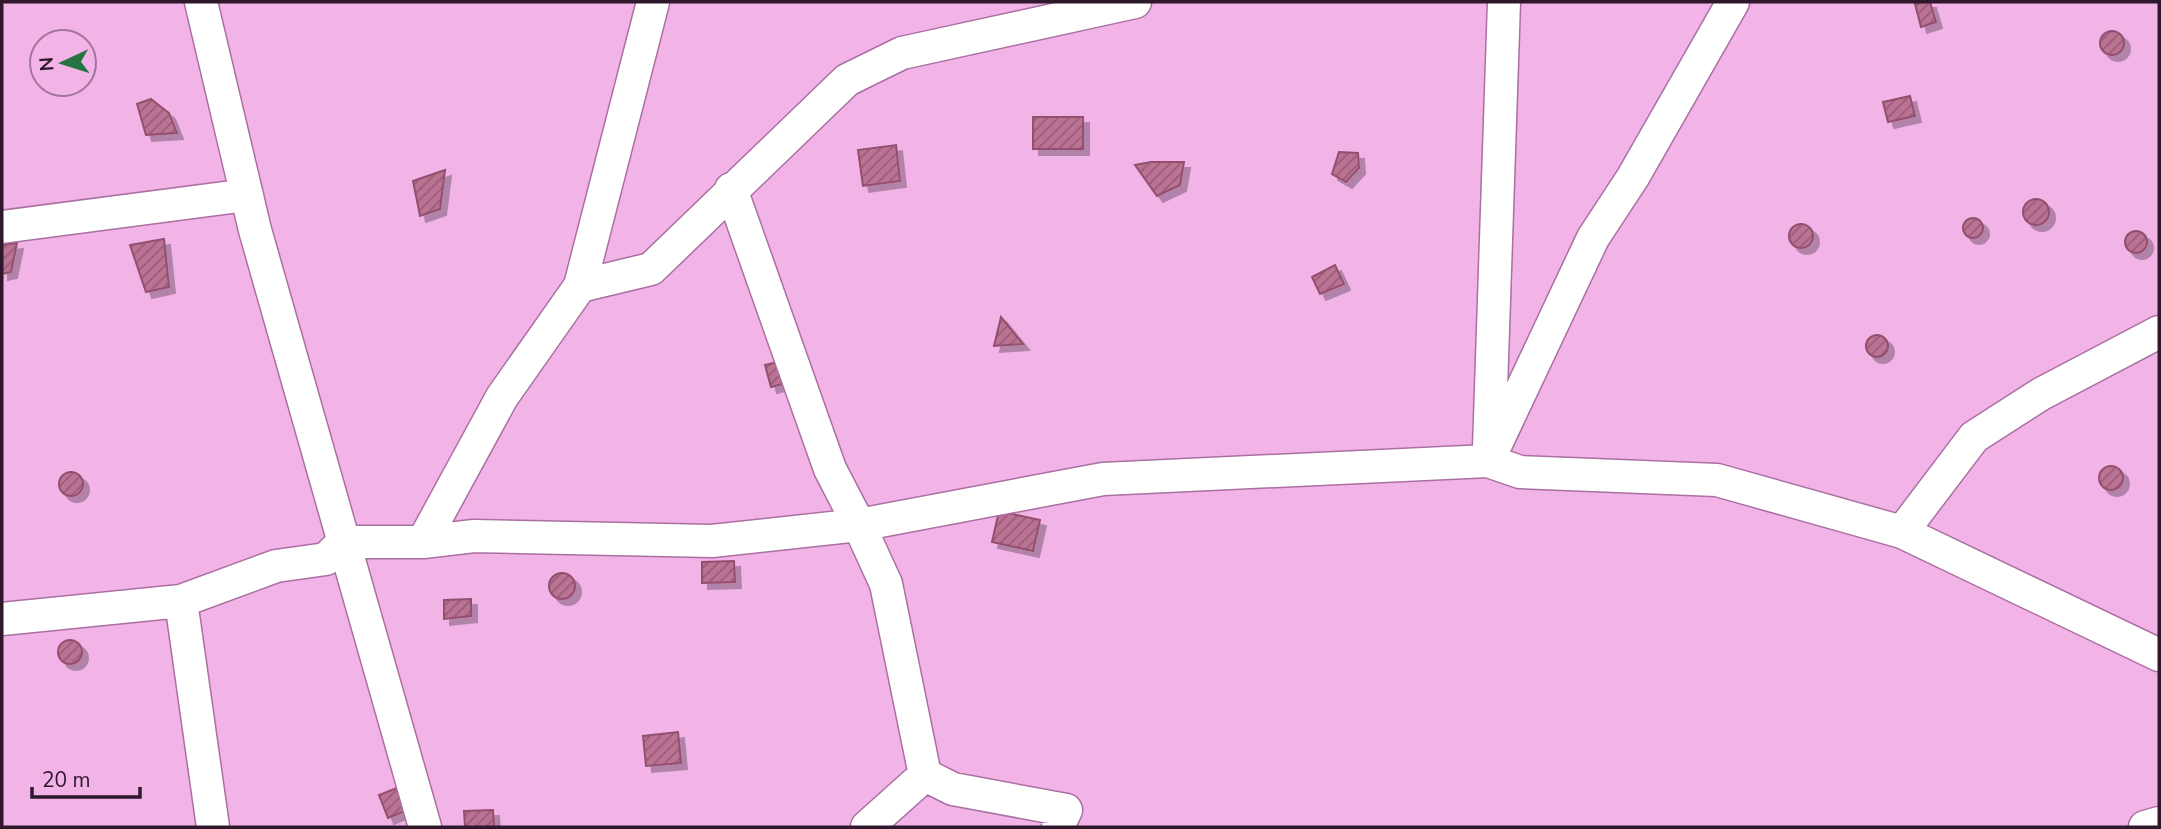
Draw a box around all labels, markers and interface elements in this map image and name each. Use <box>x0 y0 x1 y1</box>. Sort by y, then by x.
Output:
north arrow <box>28 28 98 98</box>
text: N <box>34 56 61 72</box>
scale bar <box>32 756 140 800</box>
text: 20 m <box>42 766 91 794</box>

